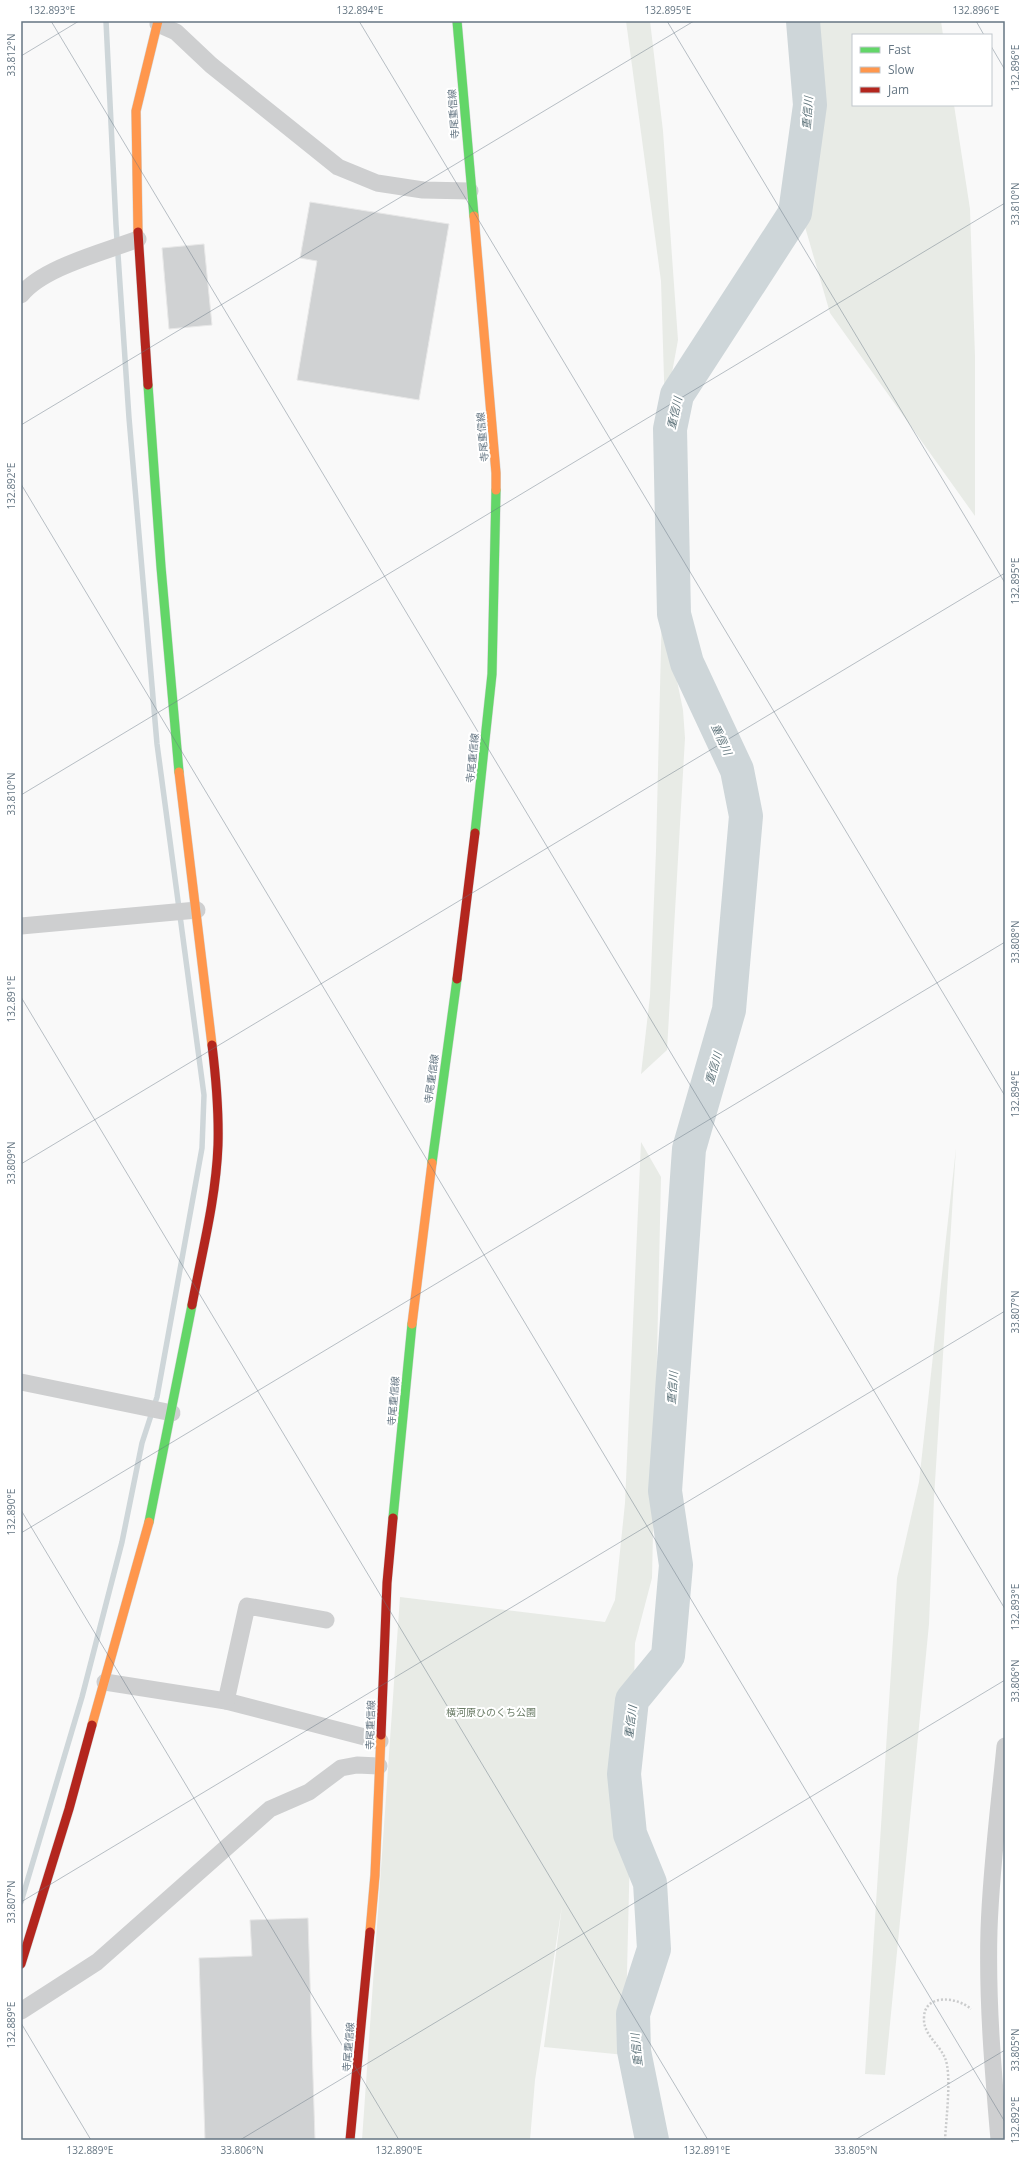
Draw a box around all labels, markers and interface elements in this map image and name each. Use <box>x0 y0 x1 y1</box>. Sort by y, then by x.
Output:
text: 132.893°E <box>29 3 75 17</box>
text: 132.894°E <box>337 3 383 17</box>
text: 132.895°E <box>645 3 691 17</box>
text: 132.896°E <box>953 3 999 17</box>
text: 33.812°N <box>4 33 18 77</box>
legend <box>852 34 992 106</box>
text: Fast <box>888 41 911 58</box>
text: 132.896°E <box>1008 45 1022 91</box>
text: Slow <box>888 61 915 78</box>
text: Jam <box>887 81 909 98</box>
street label: 寺尾重信線 <box>444 89 462 139</box>
water label: 重信川 <box>798 95 816 130</box>
text: 33.810°N <box>1008 182 1022 226</box>
water label: 重信川 <box>663 394 685 431</box>
street label: 寺尾重信線 <box>473 411 491 463</box>
text: 132.892°E <box>4 463 18 509</box>
text: 132.895°E <box>1008 558 1022 604</box>
water label: 重信川 <box>708 721 736 758</box>
street label: 寺尾重信線 <box>462 732 482 784</box>
text: 33.810°N <box>4 772 18 816</box>
text: 33.808°N <box>1008 920 1022 964</box>
text: 132.891°E <box>4 976 18 1022</box>
water label: 重信川 <box>701 1049 725 1086</box>
street label: 寺尾重信線 <box>421 1053 441 1105</box>
text: 132.894°E <box>1008 1071 1022 1117</box>
text: 33.809°N <box>4 1141 18 1185</box>
text: 33.807°N <box>1008 1290 1022 1334</box>
water label: 重信川 <box>663 1370 681 1405</box>
street label: 寺尾重信線 <box>384 1375 402 1427</box>
text: 132.890°E <box>4 1489 18 1535</box>
text: 132.893°E <box>1008 1584 1022 1630</box>
text: 33.806°N <box>1008 1659 1022 1703</box>
street label: 寺尾重信線 <box>362 1700 378 1750</box>
water label: 重信川 <box>621 1704 640 1739</box>
park label: 横河原ひのくち公園 <box>446 1705 536 1719</box>
text: 33.807°N <box>4 1880 18 1924</box>
text: 132.889°E <box>4 2002 18 2048</box>
street label: 寺尾重信線 <box>339 2021 357 2073</box>
text: 33.805°N <box>1008 2028 1022 2072</box>
water label: 重信川 <box>627 2032 645 2067</box>
text: 132.892°E <box>1008 2097 1022 2143</box>
text: 132.889°E <box>67 2143 113 2157</box>
text: 33.806°N <box>220 2143 264 2157</box>
text: 132.890°E <box>376 2143 422 2157</box>
text: 132.891°E <box>684 2143 730 2157</box>
text: 33.805°N <box>834 2143 878 2157</box>

